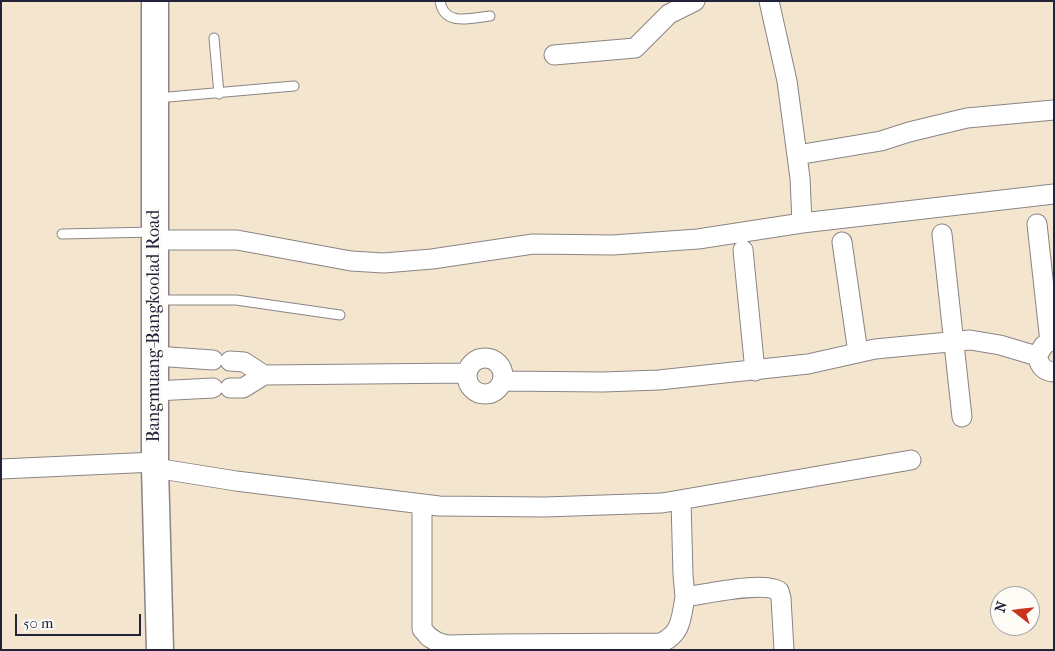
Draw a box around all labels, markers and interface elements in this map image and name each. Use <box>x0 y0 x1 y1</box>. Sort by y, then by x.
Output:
street label: Bangmuang-Bangkoolad Road <box>144 210 166 442</box>
north arrow <box>990 586 1040 636</box>
text: N <box>991 600 1011 614</box>
scale bar <box>18 604 144 636</box>
text: 50 m <box>23 614 53 632</box>

